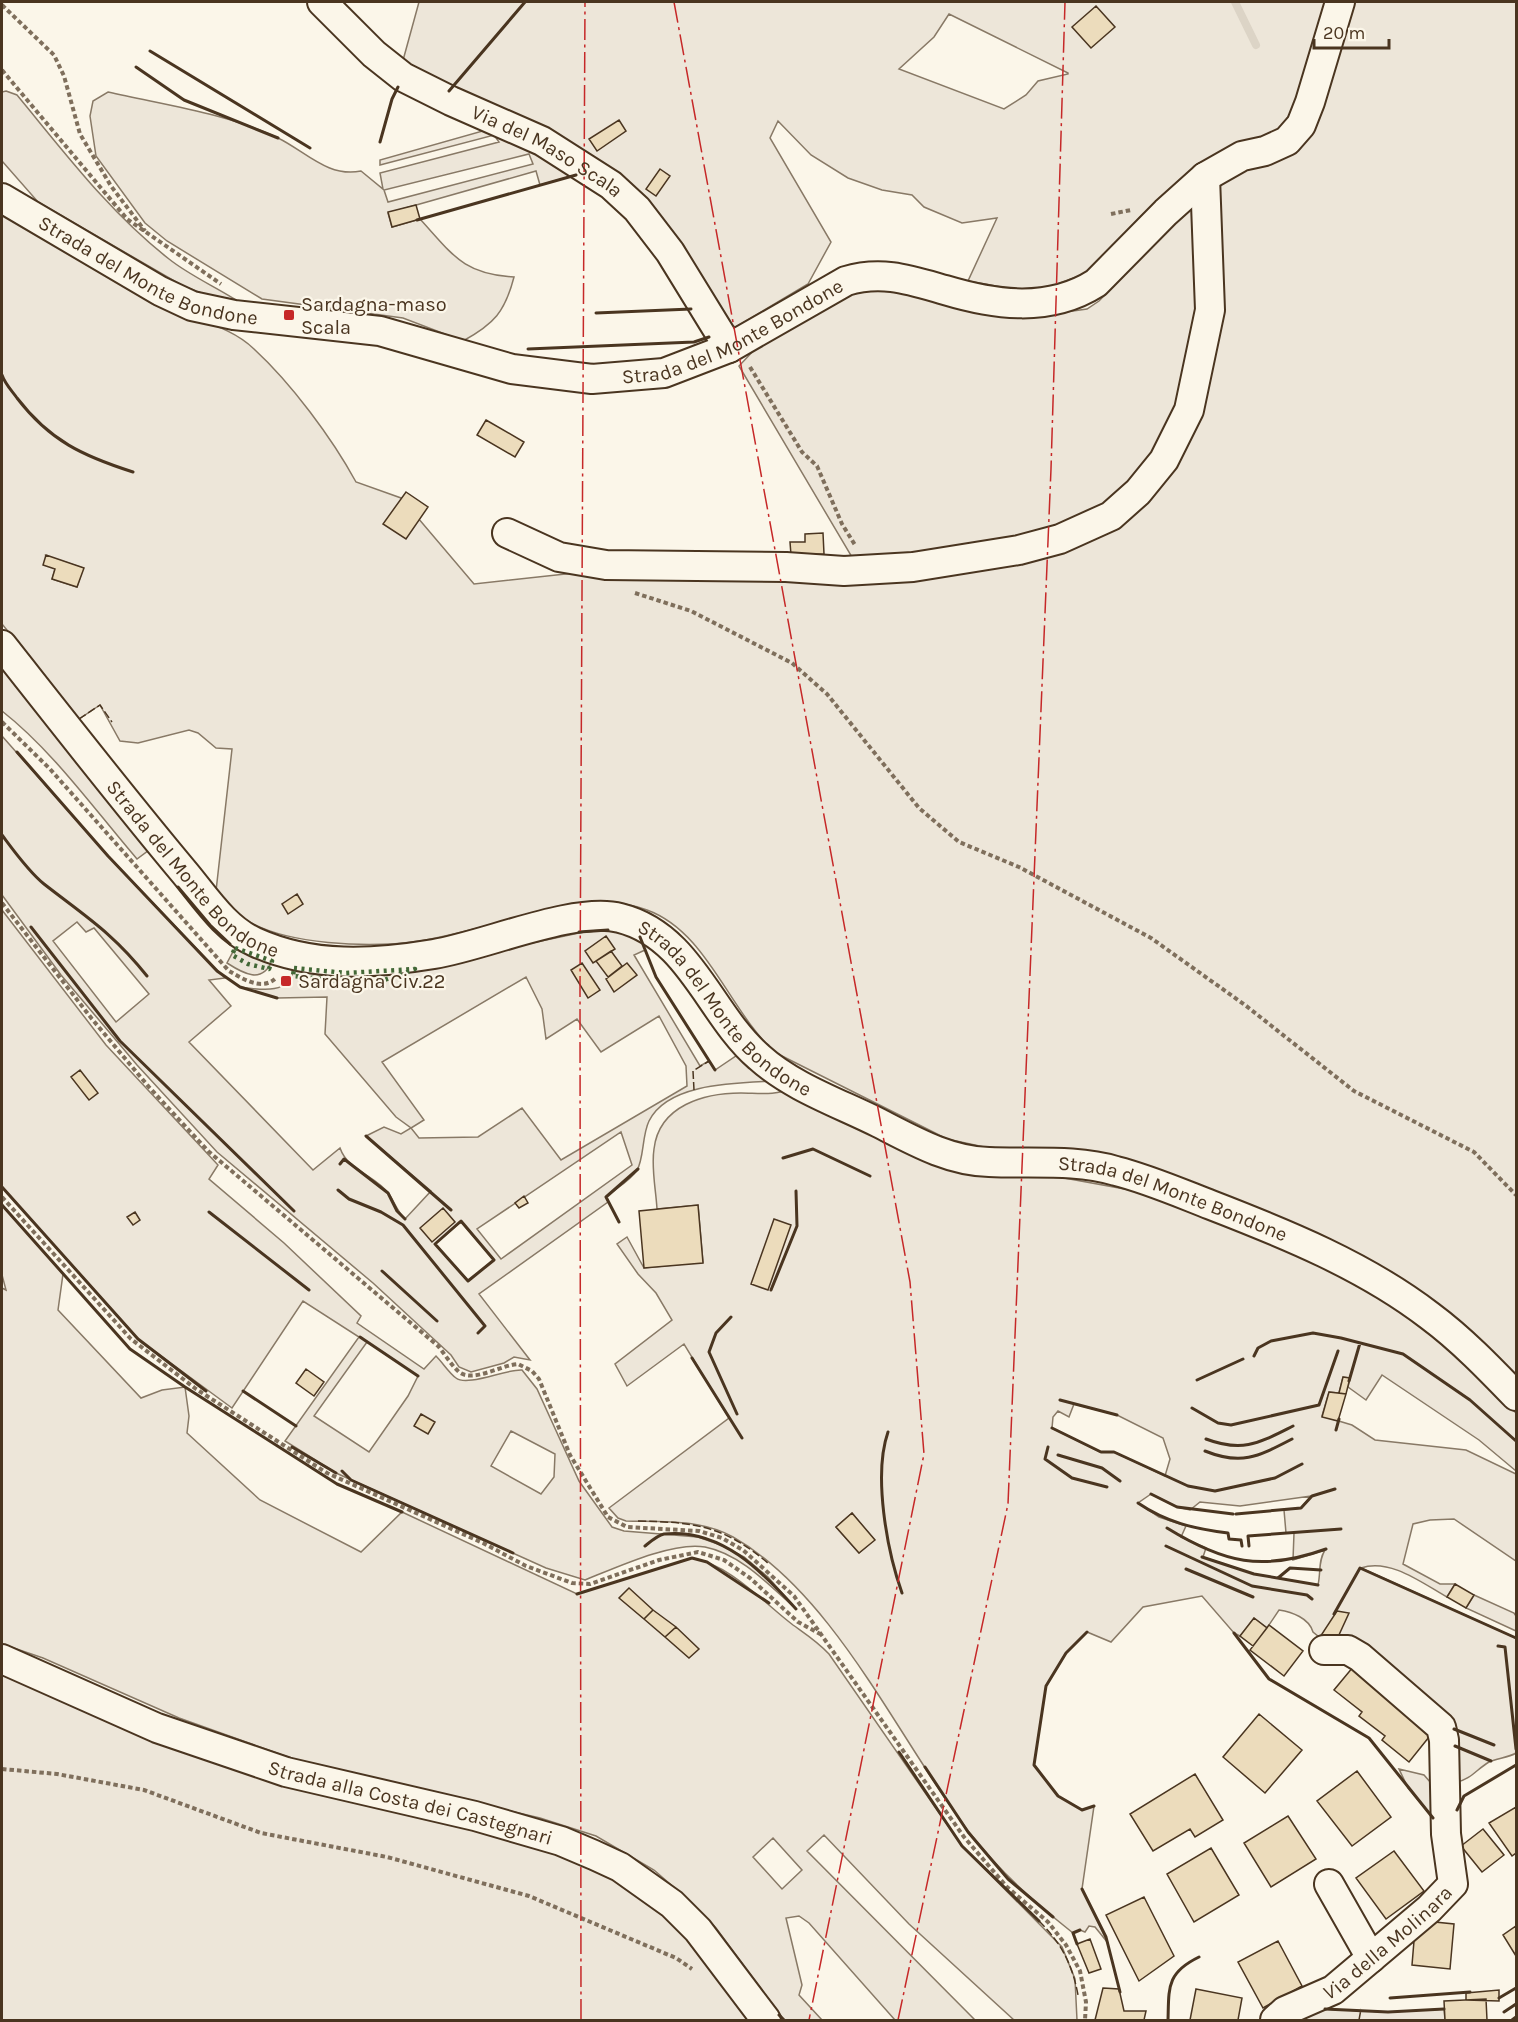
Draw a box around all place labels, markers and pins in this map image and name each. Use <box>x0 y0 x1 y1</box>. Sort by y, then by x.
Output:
place label: Sardagna-maso Scala <box>301 293 447 339</box>
marker: Sardagna-maso Scala <box>282 308 296 322</box>
place label: Sardagna Civ.22 <box>298 970 445 993</box>
marker: Sardagna Civ.22 <box>279 974 293 988</box>

